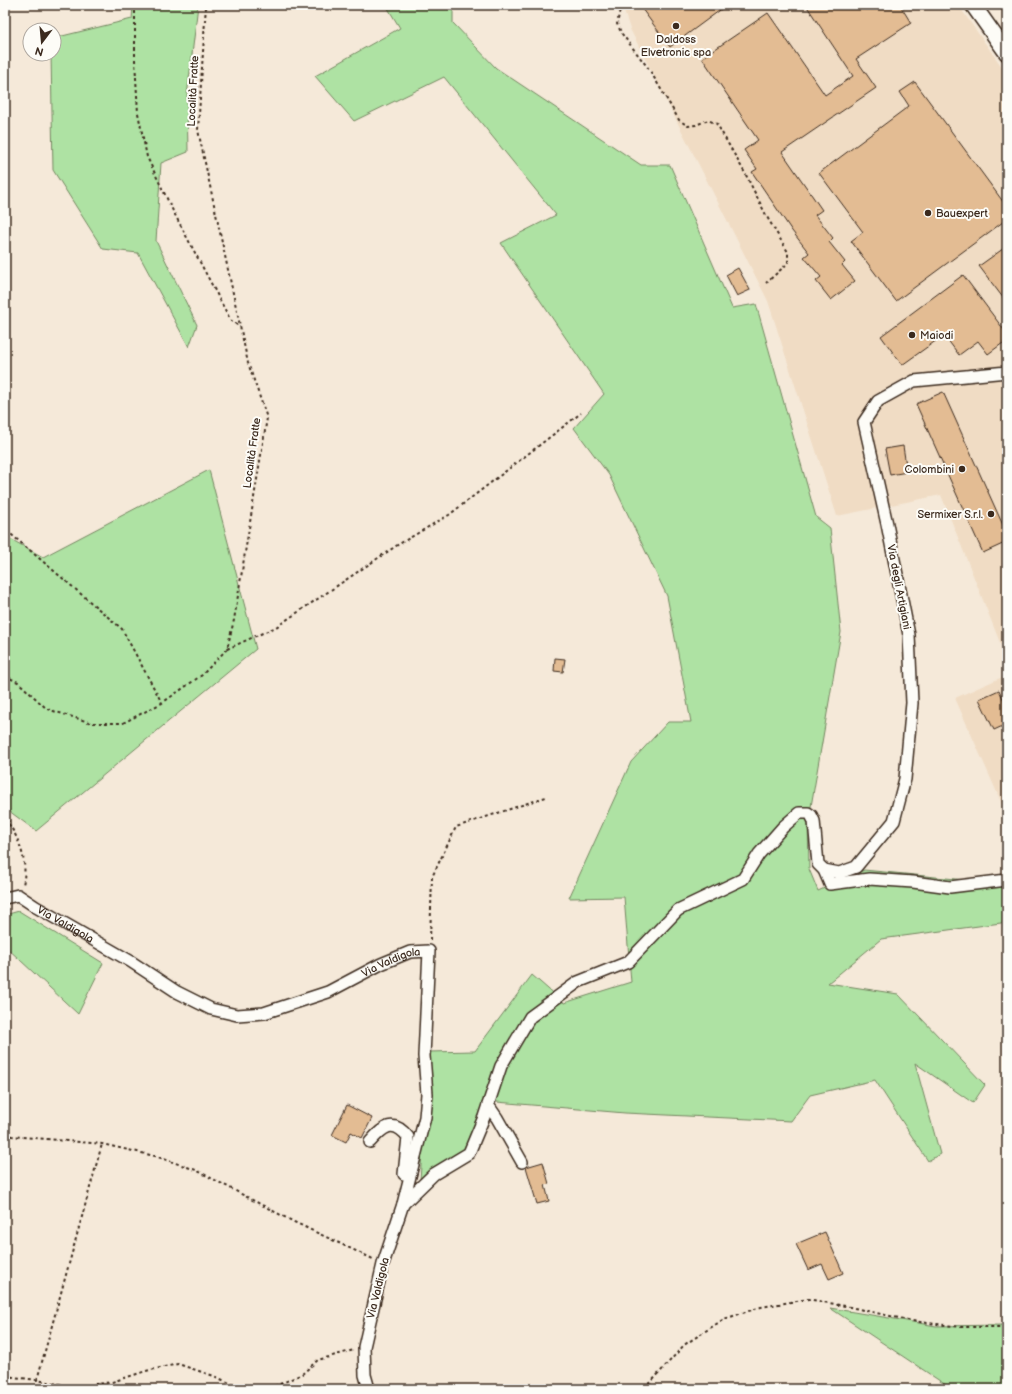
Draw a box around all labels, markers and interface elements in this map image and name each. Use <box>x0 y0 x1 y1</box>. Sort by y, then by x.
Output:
marker: Daldoss Elvetronic spa <box>671 21 681 31</box>
north arrow <box>22 22 62 62</box>
place label: Daldoss Elvetronic spa <box>641 33 711 59</box>
text: N <box>34 44 45 59</box>
street label: Località Fratte <box>185 55 201 127</box>
place label: Bauexpert <box>936 207 988 220</box>
marker: Bauexpert <box>923 208 933 218</box>
place label: Maiodi <box>920 329 953 342</box>
marker: Maiodi <box>907 330 917 340</box>
street label: Località Fratte <box>241 416 263 489</box>
place label: Colombini <box>905 463 954 476</box>
marker: Colombini <box>957 464 967 474</box>
place label: Sermixer S.r.l. <box>917 508 983 521</box>
marker: Sermixer S.r.l. <box>986 509 996 519</box>
street label: Via degli Artigiani <box>884 543 914 631</box>
street label: Via Valdigola <box>35 903 96 945</box>
street label: Via Valdigola <box>359 945 421 980</box>
street label: Via Valdigola <box>364 1256 392 1320</box>

